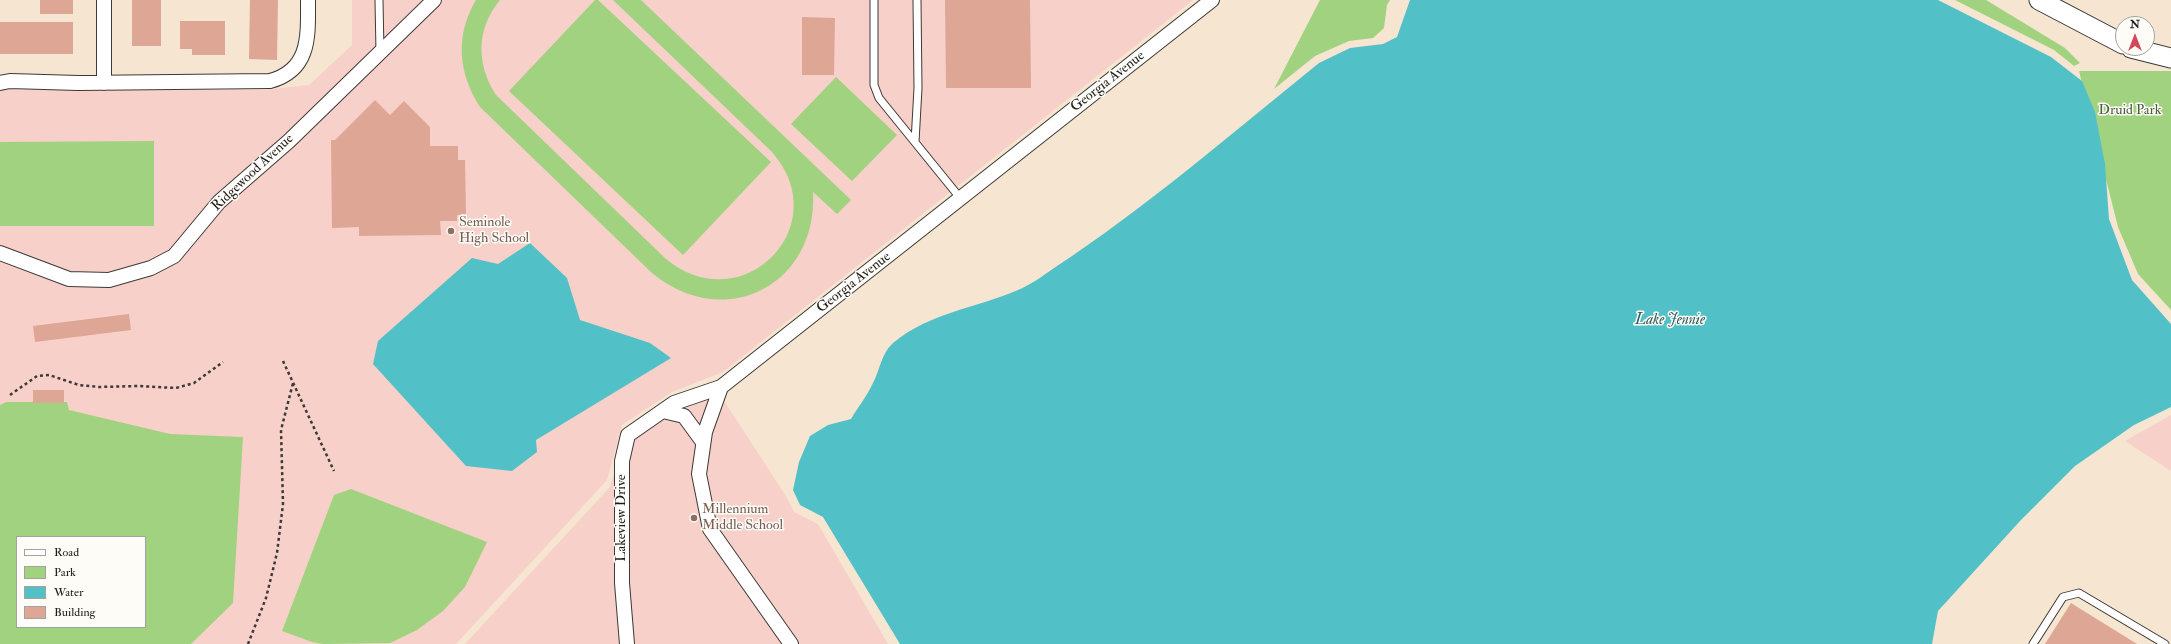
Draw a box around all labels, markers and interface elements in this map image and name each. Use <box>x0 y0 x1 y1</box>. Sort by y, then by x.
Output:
north arrow <box>2115 16 2155 56</box>
text: N <box>2130 18 2140 31</box>
street label: Georgia Avenue <box>1068 48 1148 116</box>
park label: Druid Park <box>2099 103 2161 119</box>
street label: Ridgewood Avenue <box>209 131 297 215</box>
place label: Seminole High School <box>459 215 529 248</box>
marker: Seminole High School <box>446 226 456 236</box>
street label: Georgia Avenue <box>814 249 894 317</box>
water label: Lake Jennie <box>1635 312 1705 330</box>
street label: Lakeview Drive <box>614 474 630 562</box>
place label: Millennium Middle School <box>702 502 783 534</box>
marker: Millennium Middle School <box>689 513 699 523</box>
legend <box>16 536 146 628</box>
text: Road <box>54 545 79 560</box>
text: Park <box>54 565 76 580</box>
text: Water <box>54 585 83 600</box>
text: Building <box>54 605 95 620</box>

